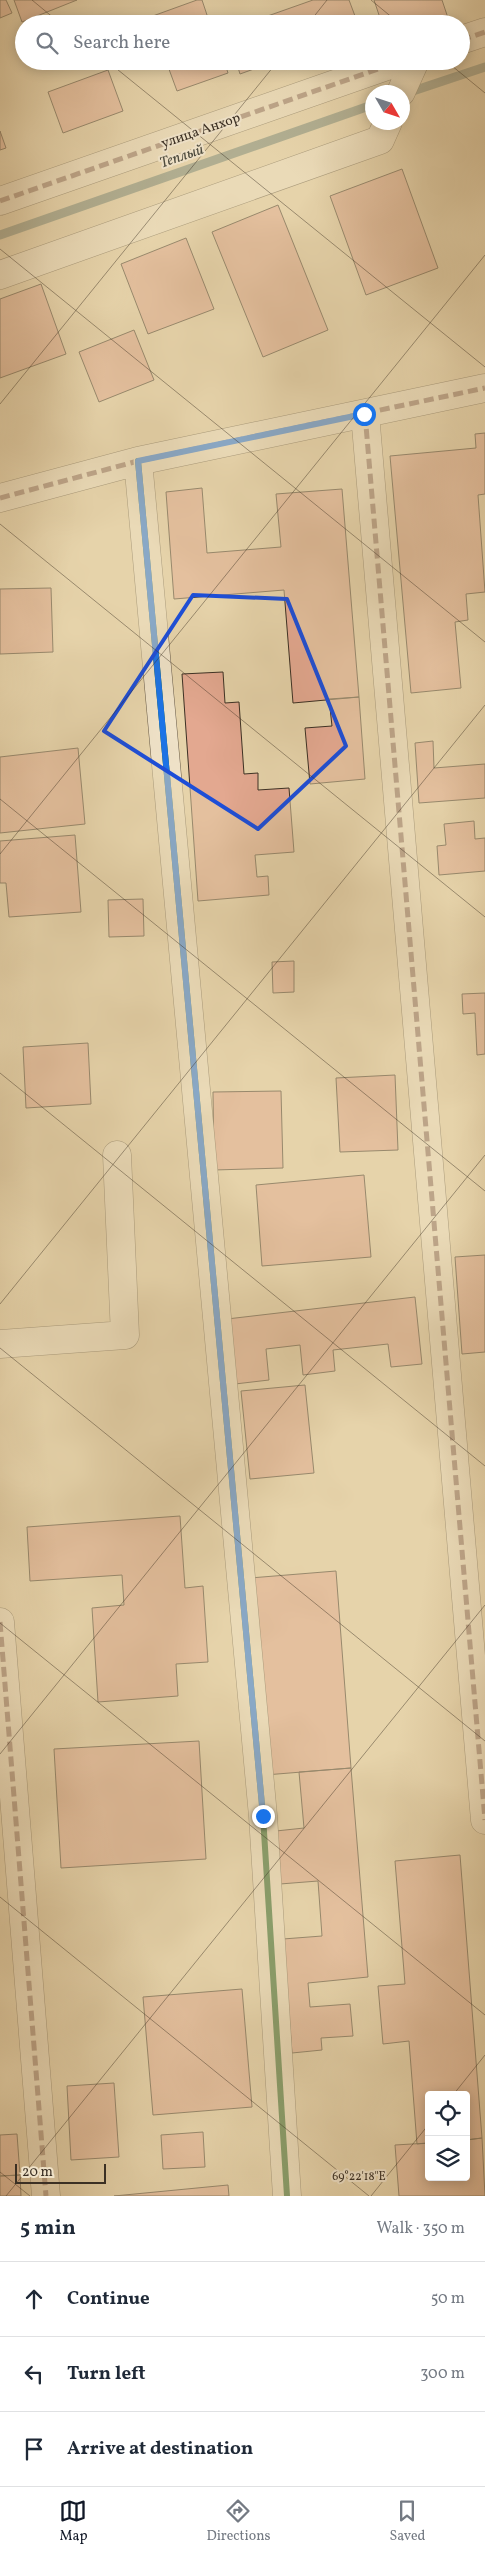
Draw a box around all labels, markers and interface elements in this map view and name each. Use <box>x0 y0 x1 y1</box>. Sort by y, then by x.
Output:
search box <box>15 15 470 70</box>
icon: search <box>33 29 61 57</box>
text: Search here <box>73 30 170 56</box>
north arrow <box>365 85 410 130</box>
street label: улица Анхор <box>159 109 243 153</box>
water label: Теплый <box>157 140 207 174</box>
route start <box>353 403 376 426</box>
route end <box>252 1805 275 1828</box>
map controls <box>425 2091 470 2181</box>
button: locate <box>425 2091 470 2136</box>
button: layers <box>425 2136 470 2181</box>
scale bar <box>15 2161 106 2184</box>
text: 20 m <box>22 2163 53 2182</box>
text: 69°22'18"E <box>332 2169 386 2185</box>
text: 5 min <box>20 2214 76 2243</box>
text: Walk · 350 m <box>377 2218 465 2240</box>
icon: ahead <box>20 2285 48 2313</box>
text: Continue <box>67 2286 150 2312</box>
text: 50 m <box>431 2288 465 2310</box>
icon: left <box>20 2360 48 2388</box>
text: Turn left <box>67 2361 146 2387</box>
text: 300 m <box>420 2363 465 2385</box>
icon: arrive <box>20 2435 48 2463</box>
text: Arrive at destination <box>67 2436 253 2462</box>
tab: Map <box>59 2497 87 2546</box>
tab: Directions <box>206 2497 271 2546</box>
tab: Saved <box>389 2497 426 2546</box>

